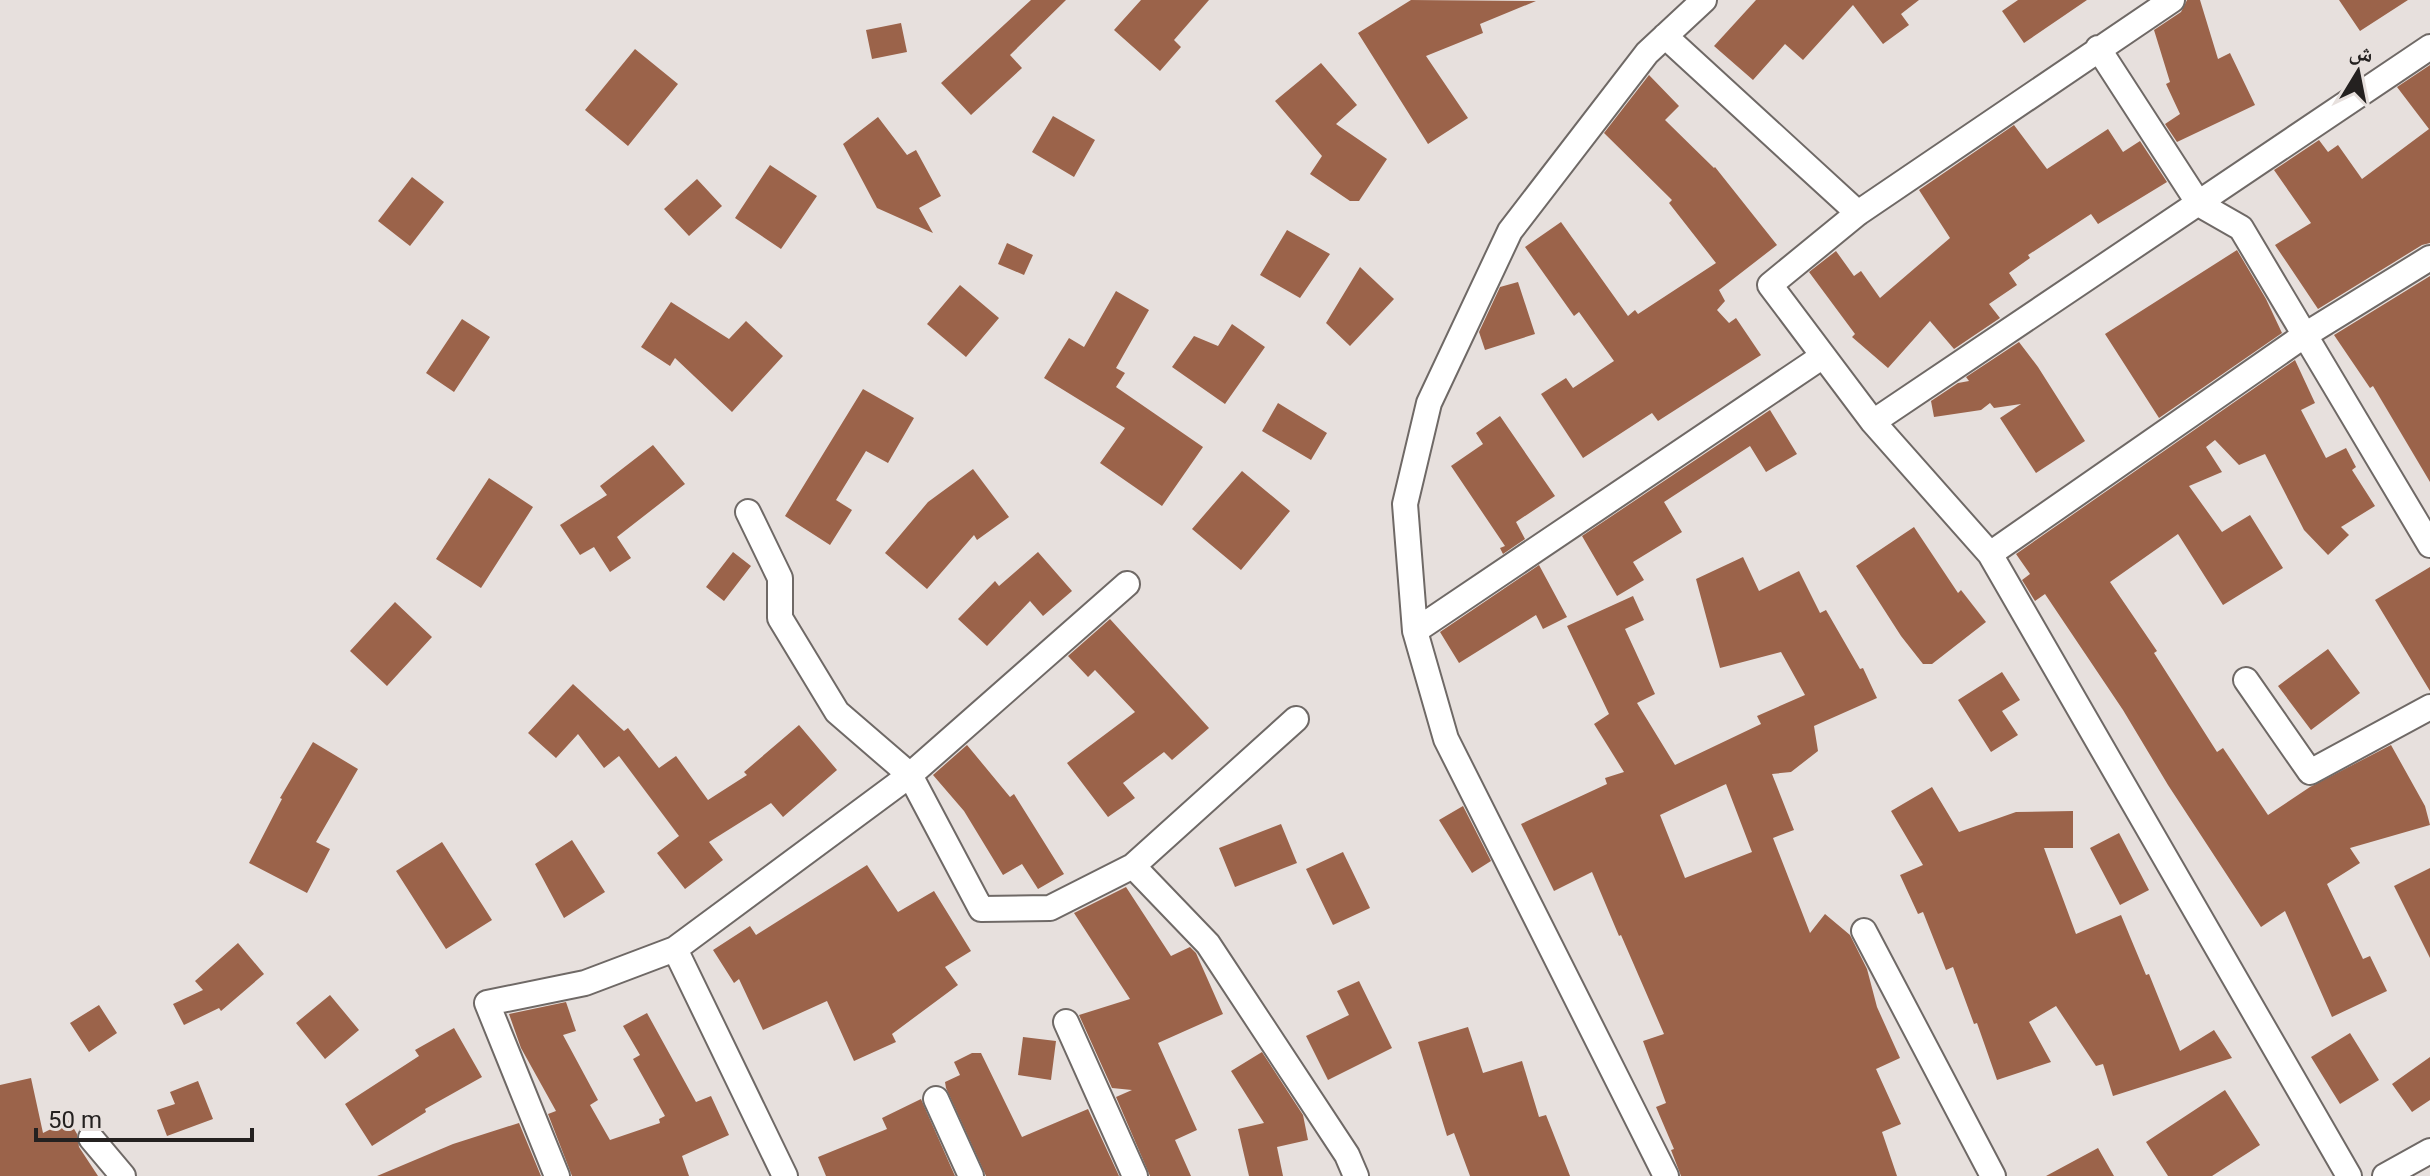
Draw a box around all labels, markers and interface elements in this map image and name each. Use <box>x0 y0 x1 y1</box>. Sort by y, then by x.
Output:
north arrow <box>2318 32 2398 112</box>
text: ش <box>2348 38 2375 68</box>
scale bar <box>36 1092 252 1142</box>
text: 50 m <box>48 1106 102 1134</box>

